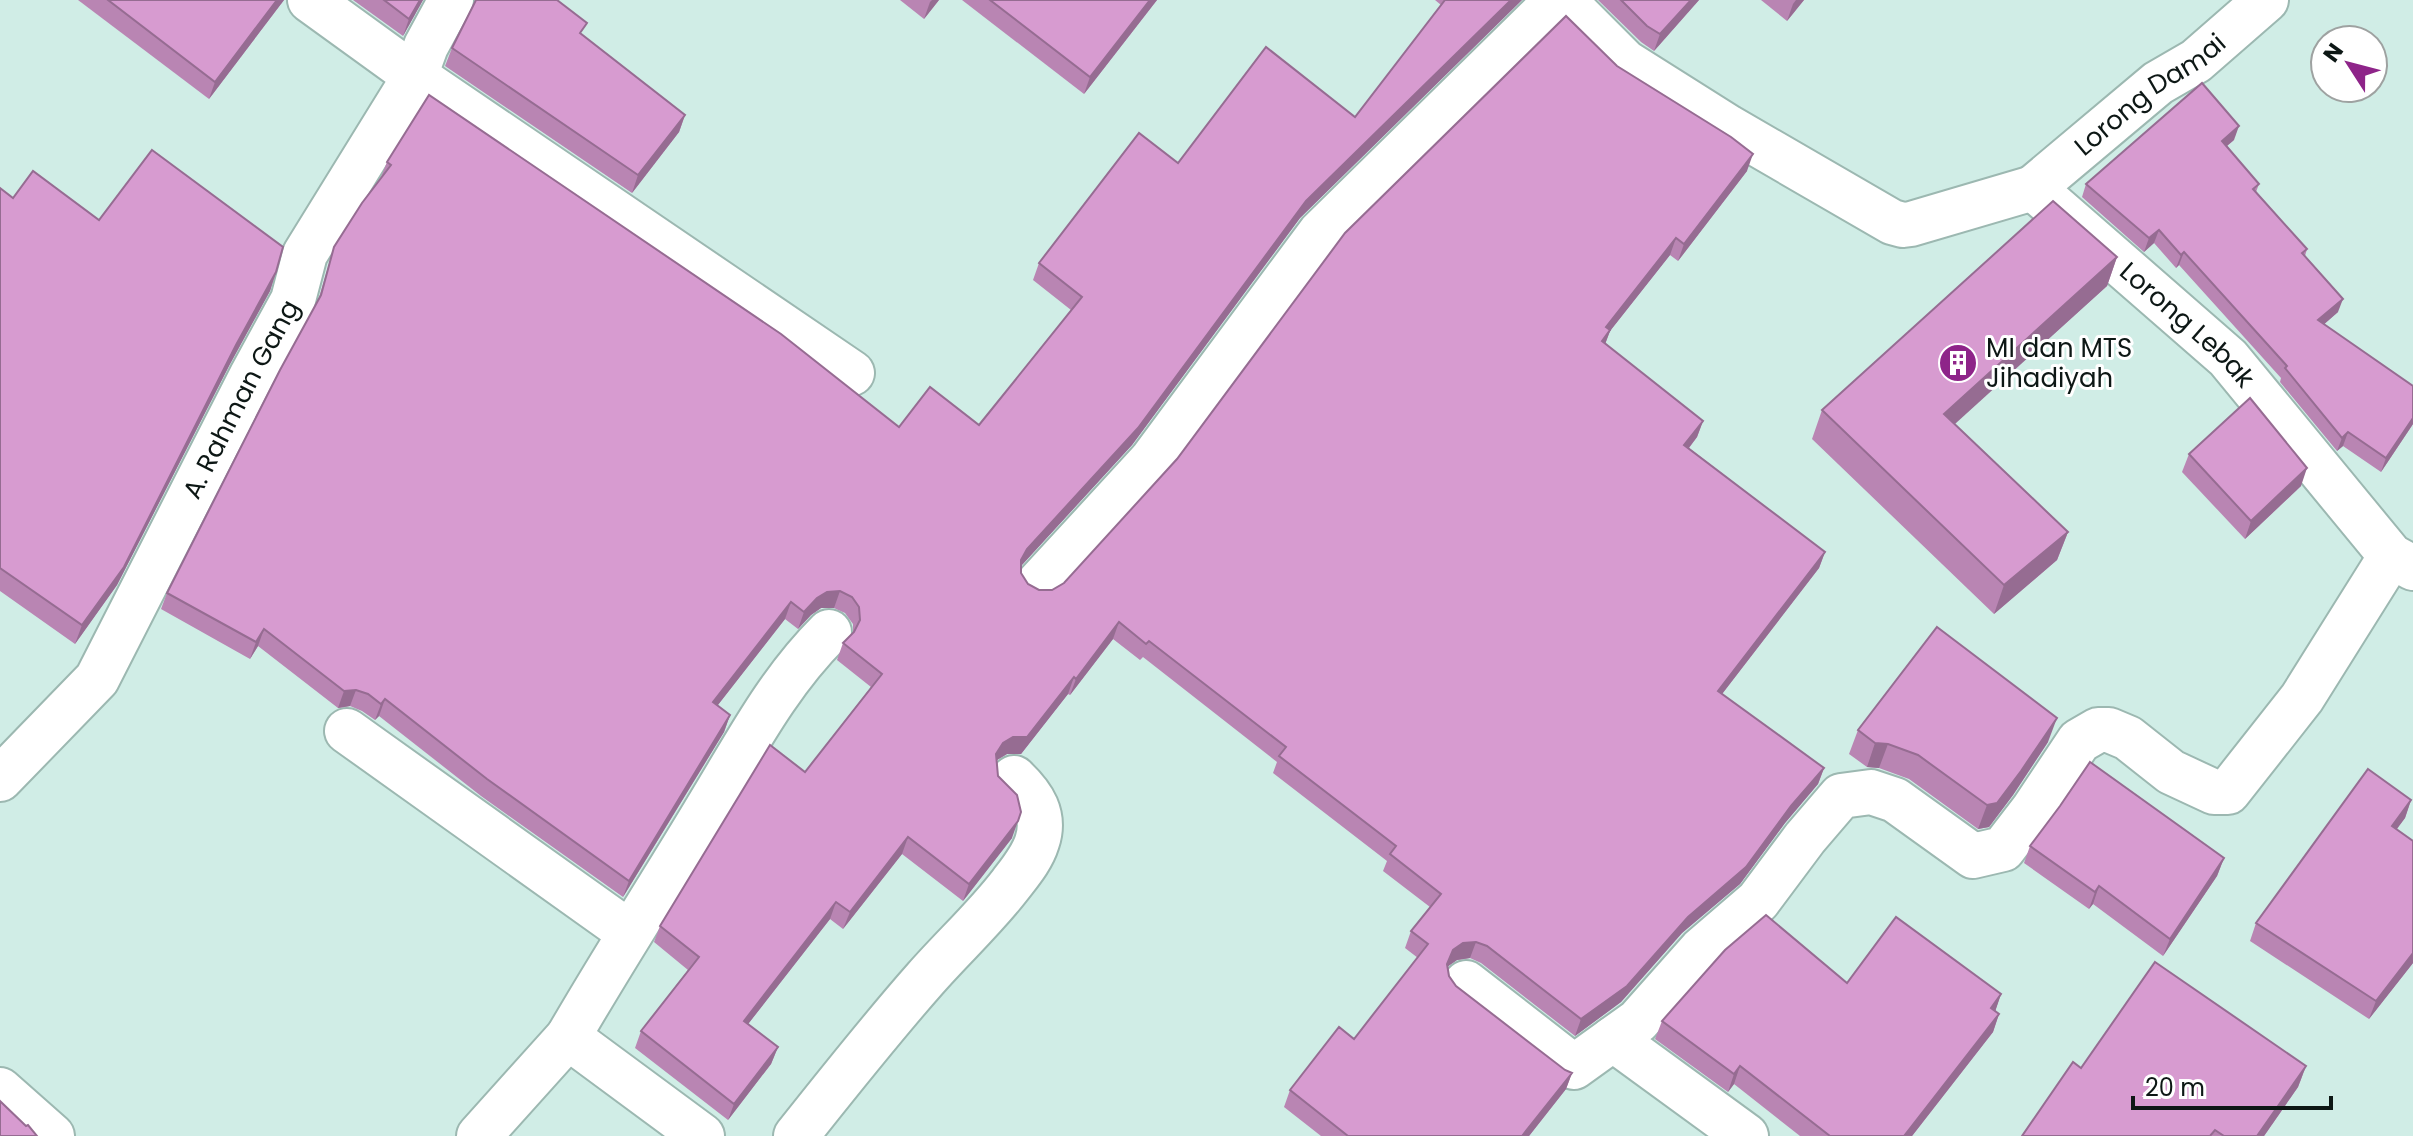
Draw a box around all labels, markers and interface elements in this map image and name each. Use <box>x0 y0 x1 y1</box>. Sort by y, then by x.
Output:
north arrow <box>2309 24 2389 104</box>
street label: Lorong Damai <box>2067 25 2233 164</box>
text: N <box>2316 37 2351 68</box>
street label: Lorong Lebak <box>2112 254 2263 396</box>
street label: A. Rahman Gang <box>174 293 308 505</box>
place label: MI dan MTS Jihadiyah <box>1986 330 2132 396</box>
building icon: MI dan MTS Jihadiyah <box>1937 342 1979 384</box>
scale bar <box>2133 1060 2331 1110</box>
text: 20 m <box>2145 1071 2205 1104</box>

